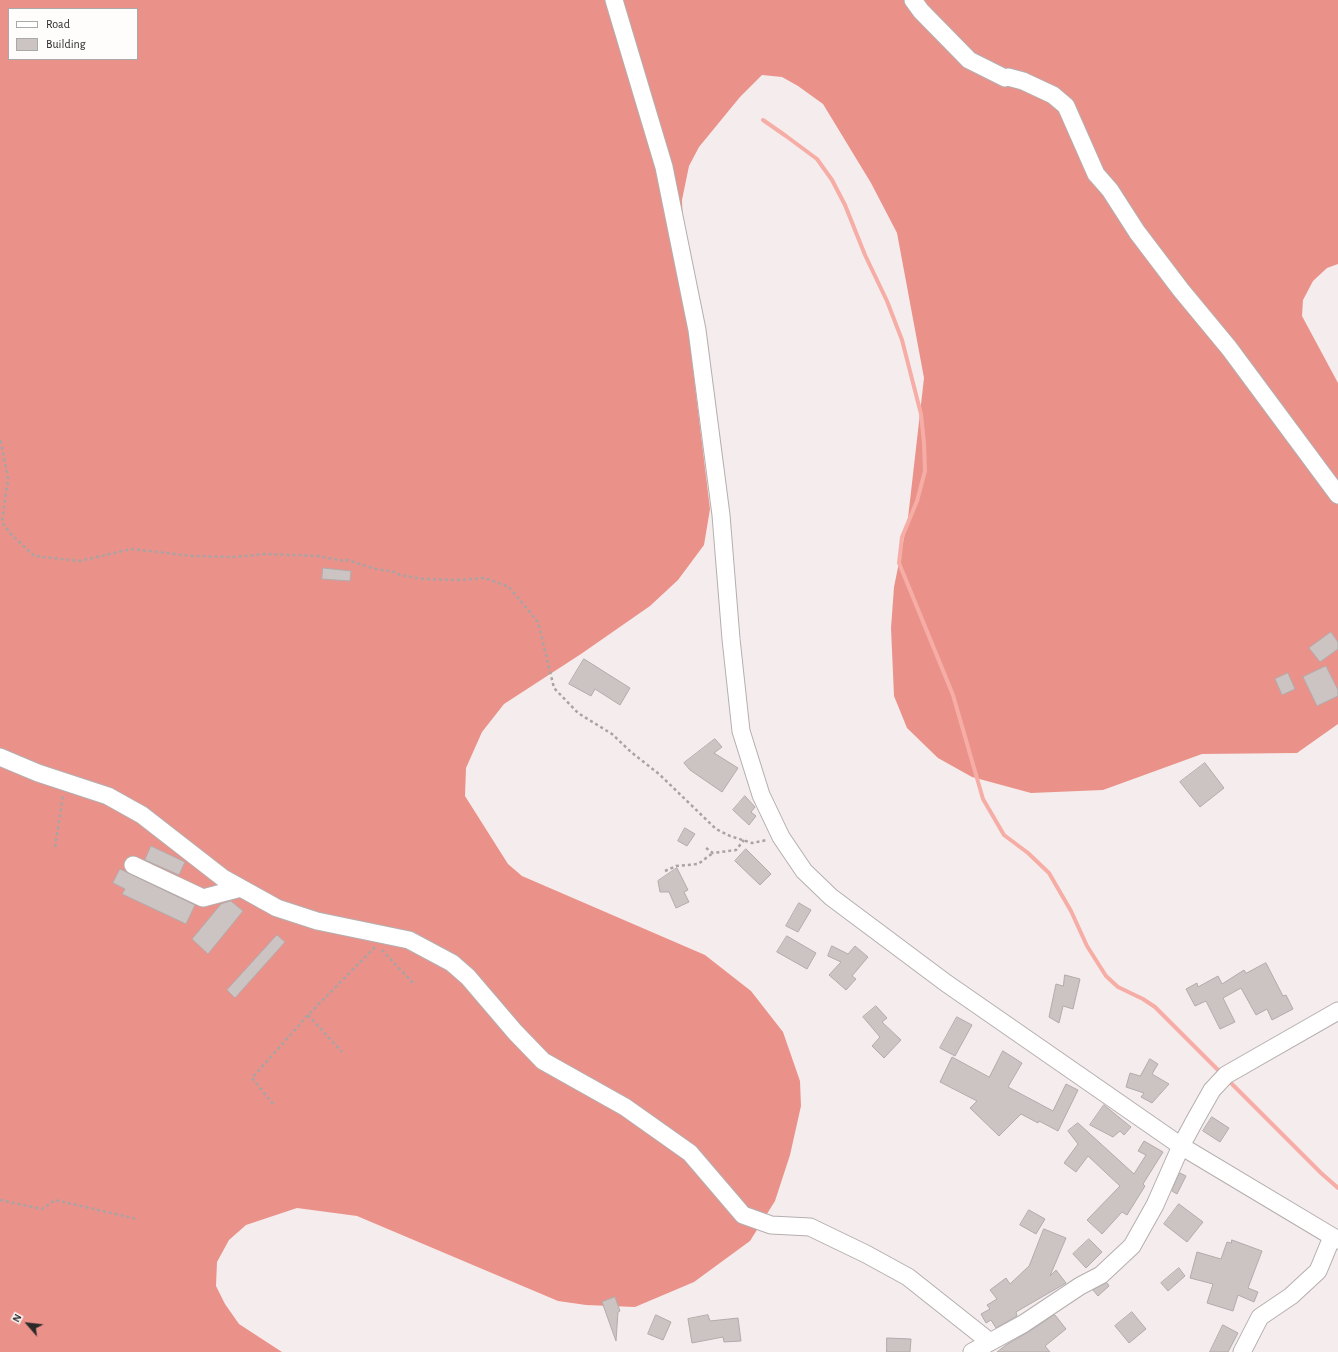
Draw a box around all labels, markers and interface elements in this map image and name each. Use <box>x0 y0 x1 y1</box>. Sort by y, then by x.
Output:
legend <box>8 8 138 60</box>
text: Road <box>46 18 70 30</box>
text: Building <box>46 38 86 50</box>
north arrow <box>8 1304 48 1344</box>
text: N <box>10 1312 24 1324</box>

